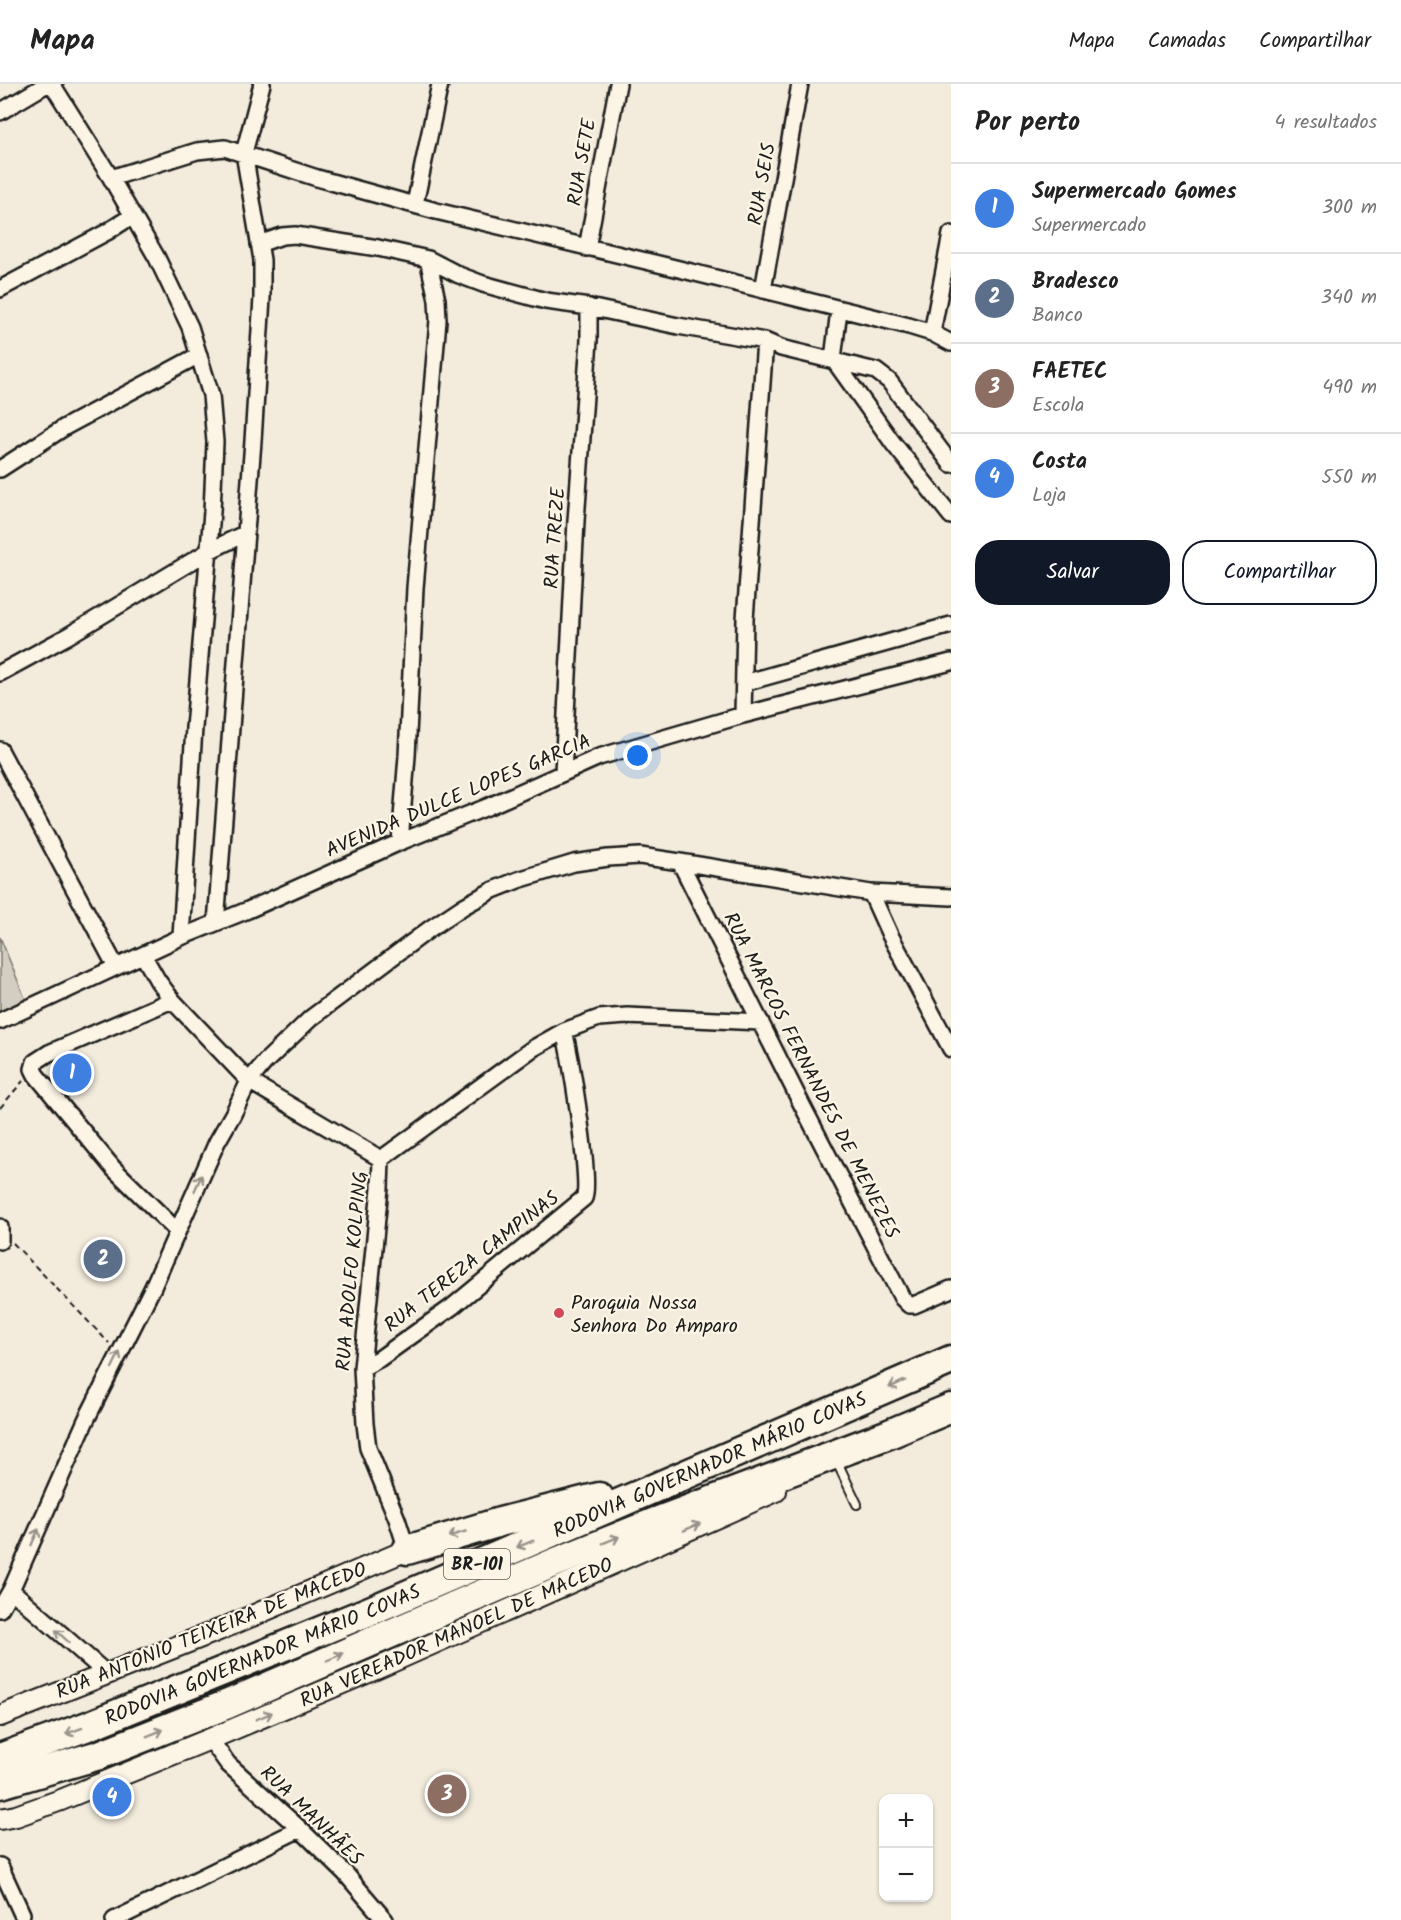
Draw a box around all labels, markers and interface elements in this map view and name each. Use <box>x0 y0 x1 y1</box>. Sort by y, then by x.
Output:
text: Mapa <box>30 19 95 64</box>
text: Mapa <box>1068 25 1115 58</box>
text: Camadas <box>1148 25 1226 58</box>
text: Compartilhar <box>1259 25 1371 58</box>
text: Por perto <box>975 102 1080 144</box>
text: 4 resultados <box>1275 107 1377 139</box>
street label: RUA SETE <box>560 115 607 209</box>
street label: RUA SEIS <box>740 140 786 228</box>
text: Supermercado Gomes <box>1032 175 1237 210</box>
text: 1 <box>991 192 998 224</box>
text: 300 m <box>1322 192 1377 224</box>
text: Supermercado <box>1032 210 1146 242</box>
text: Bradesco <box>1032 265 1119 300</box>
text: 2 <box>989 282 1000 314</box>
text: 340 m <box>1321 282 1377 314</box>
text: Banco <box>1032 300 1083 332</box>
text: FAETEC <box>1032 355 1108 390</box>
text: 3 <box>989 372 1000 404</box>
text: 490 m <box>1322 372 1377 404</box>
text: Escola <box>1032 390 1084 422</box>
text: Costa <box>1032 445 1087 480</box>
text: 4 <box>989 462 1000 494</box>
text: 550 m <box>1322 462 1377 494</box>
text: Loja <box>1032 480 1066 512</box>
street label: RUA TREZE <box>536 485 576 590</box>
button: Salvar <box>975 540 1170 605</box>
button: Compartilhar <box>1182 540 1377 605</box>
street label: AVENIDA DULCE LOPES GARCIA <box>321 726 596 867</box>
your location <box>623 741 652 770</box>
street label: RUA MARCOS FERNANDES DE MENEZES <box>714 907 907 1245</box>
pin: 1 <box>52 1050 92 1096</box>
street label: RUA ADOLFO KOLPING <box>328 1170 378 1372</box>
one-way arrow <box>192 1174 204 1192</box>
street label: RUA TEREZA CAMPINAS <box>377 1183 567 1342</box>
pin: 2 <box>84 1236 122 1282</box>
place label: Paroquia Nossa Senhora Do Amparo <box>571 1288 738 1343</box>
marker: Paroquia Nossa Senhora Do Amparo <box>552 1306 566 1320</box>
one-way arrow <box>111 1351 122 1369</box>
one-way arrow <box>889 1379 907 1390</box>
street label: RODOVIA GOVERNADOR MÁRIO COVAS <box>548 1384 873 1548</box>
one-way arrow <box>683 1521 701 1533</box>
one-way arrow <box>30 1528 41 1547</box>
one-way arrow <box>448 1529 467 1540</box>
one-way arrow <box>601 1534 620 1545</box>
one-way arrow <box>517 1539 535 1550</box>
road number: BR-101 <box>444 1549 510 1579</box>
street label: RUA VEREADOR MANOEL DE MACEDO <box>295 1550 619 1718</box>
street label: RUA ANTONIO TEIXEIRA DE MACEDO <box>51 1555 372 1709</box>
street label: RODOVIA GOVERNADOR MÁRIO COVAS <box>100 1577 426 1736</box>
one-way arrow <box>55 1629 70 1643</box>
one-way arrow <box>326 1651 344 1662</box>
one-way arrow <box>254 1710 273 1721</box>
one-way arrow <box>65 1726 84 1737</box>
one-way arrow <box>145 1727 164 1738</box>
street label: RUA MANHÃES <box>252 1759 370 1874</box>
pin: 3 <box>428 1772 466 1816</box>
pin: 4 <box>92 1774 132 1820</box>
map controls <box>879 1794 933 1902</box>
button: + <box>879 1794 933 1848</box>
button: − <box>879 1848 933 1902</box>

